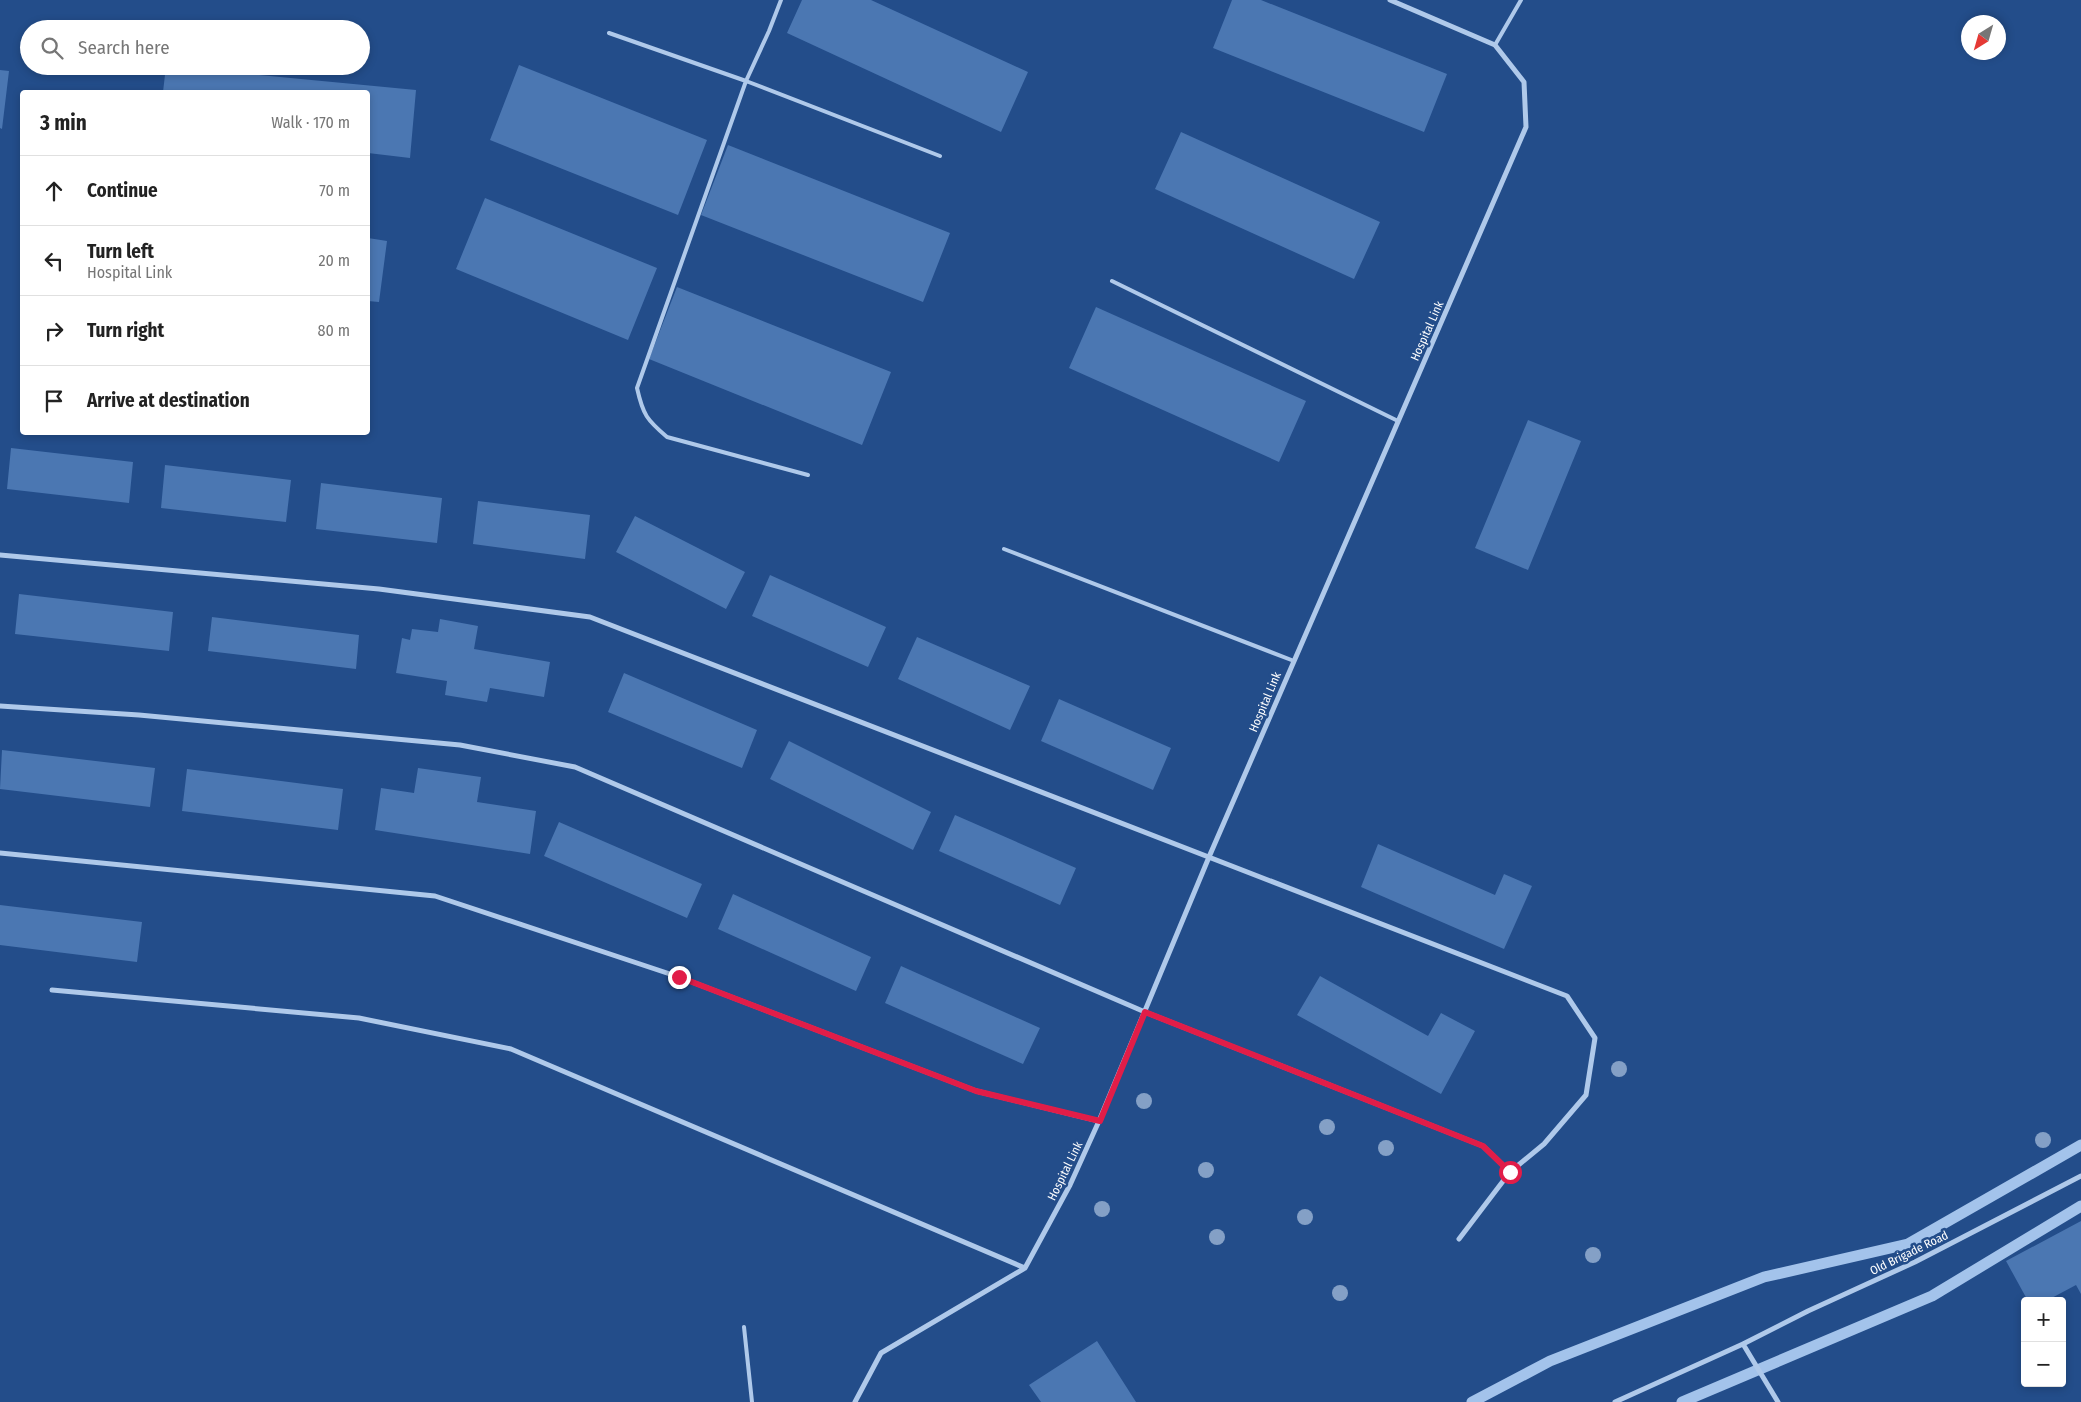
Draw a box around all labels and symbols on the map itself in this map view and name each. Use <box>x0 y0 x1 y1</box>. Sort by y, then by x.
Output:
north arrow <box>1961 15 2006 60</box>
street label: Hospital Link <box>1408 299 1447 363</box>
street label: Hospital Link <box>1246 669 1284 734</box>
route end <box>668 966 691 989</box>
street label: Hospital Link <box>1045 1139 1085 1203</box>
route start <box>1499 1161 1522 1184</box>
street label: Old Brigade Road <box>1868 1228 1950 1278</box>

